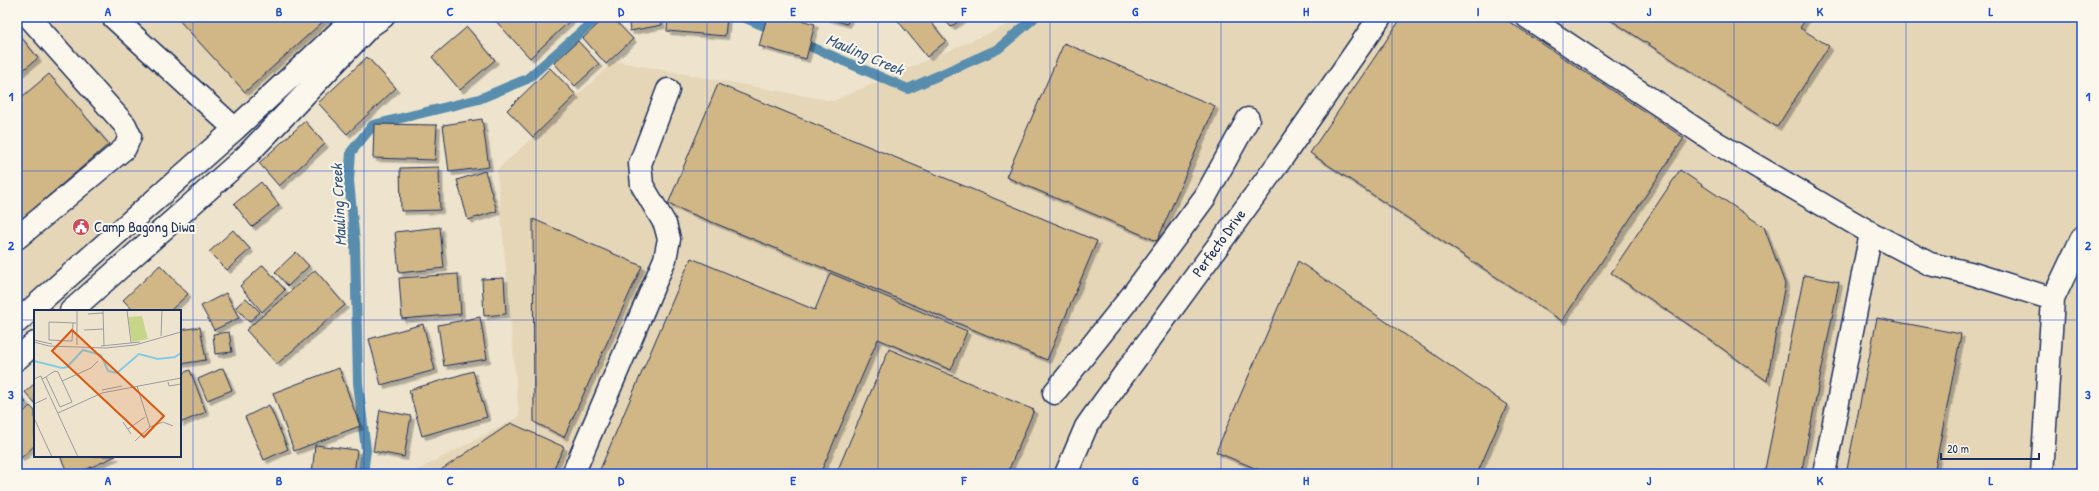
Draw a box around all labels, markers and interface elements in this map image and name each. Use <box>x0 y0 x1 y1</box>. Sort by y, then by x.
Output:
text: A <box>105 2 112 20</box>
text: B <box>276 2 283 20</box>
text: C <box>446 2 454 20</box>
text: D <box>618 2 625 20</box>
text: E <box>790 2 796 20</box>
text: F <box>961 2 968 20</box>
text: G <box>1132 2 1139 20</box>
text: H <box>1303 2 1309 20</box>
text: I <box>1476 2 1480 20</box>
text: J <box>1647 2 1652 20</box>
text: K <box>1817 2 1824 20</box>
text: L <box>1989 2 1994 20</box>
water label: Mauling Creek <box>823 28 908 81</box>
text: 1 <box>9 87 14 105</box>
text: 1 <box>2086 87 2091 105</box>
water label: Mauling Creek <box>325 162 351 247</box>
street label: Perfecto Drive <box>1187 205 1250 281</box>
place label: Camp Bagong Diwa <box>94 216 195 237</box>
public building icon: Camp Bagong Diwa <box>71 217 91 237</box>
text: 2 <box>8 236 15 254</box>
text: 2 <box>2085 236 2092 254</box>
inset map <box>34 310 181 457</box>
text: 3 <box>8 385 14 403</box>
text: 3 <box>2085 385 2091 403</box>
scale bar <box>1941 435 2039 461</box>
text: 20 m <box>1947 440 1969 457</box>
text: A <box>105 471 112 489</box>
text: B <box>276 471 283 489</box>
text: C <box>446 471 454 489</box>
text: D <box>618 471 625 489</box>
text: E <box>790 471 796 489</box>
text: F <box>961 471 968 489</box>
text: G <box>1132 471 1139 489</box>
text: H <box>1303 471 1309 489</box>
text: I <box>1476 471 1480 489</box>
text: J <box>1647 471 1652 489</box>
text: K <box>1817 471 1824 489</box>
text: L <box>1989 471 1994 489</box>

